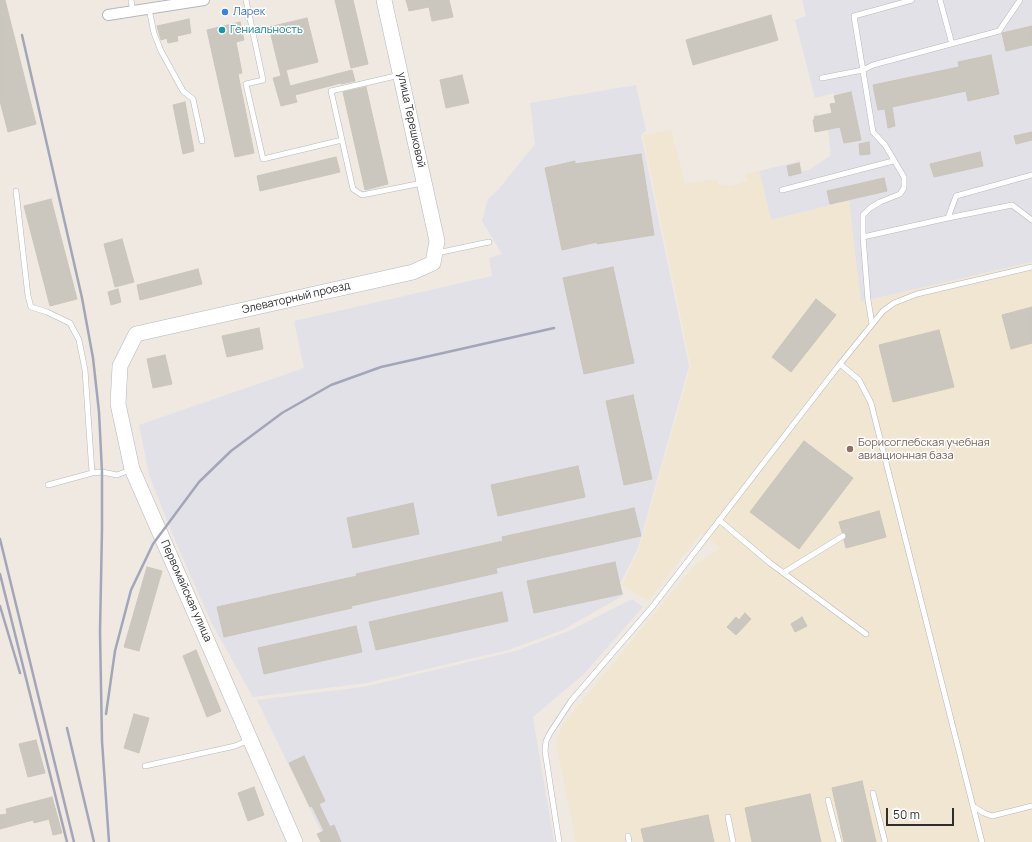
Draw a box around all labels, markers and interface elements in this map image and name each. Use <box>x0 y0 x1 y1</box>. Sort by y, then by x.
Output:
place label: Ларек <box>233 5 265 19</box>
marker: Ларек <box>220 7 230 17</box>
place label: Гениальность <box>230 23 303 37</box>
marker: Гениальность <box>217 25 227 35</box>
street label: улица Терешковой <box>394 71 428 169</box>
street label: Элеваторный проезд <box>240 279 352 317</box>
place label: Борисоглебская учебная авиационная база <box>858 436 990 462</box>
marker: Борисоглебская учебная авиационная база <box>845 444 855 454</box>
street label: Первомайская улица <box>158 538 214 644</box>
scale bar <box>888 800 956 826</box>
text: 50 m <box>893 806 920 823</box>

